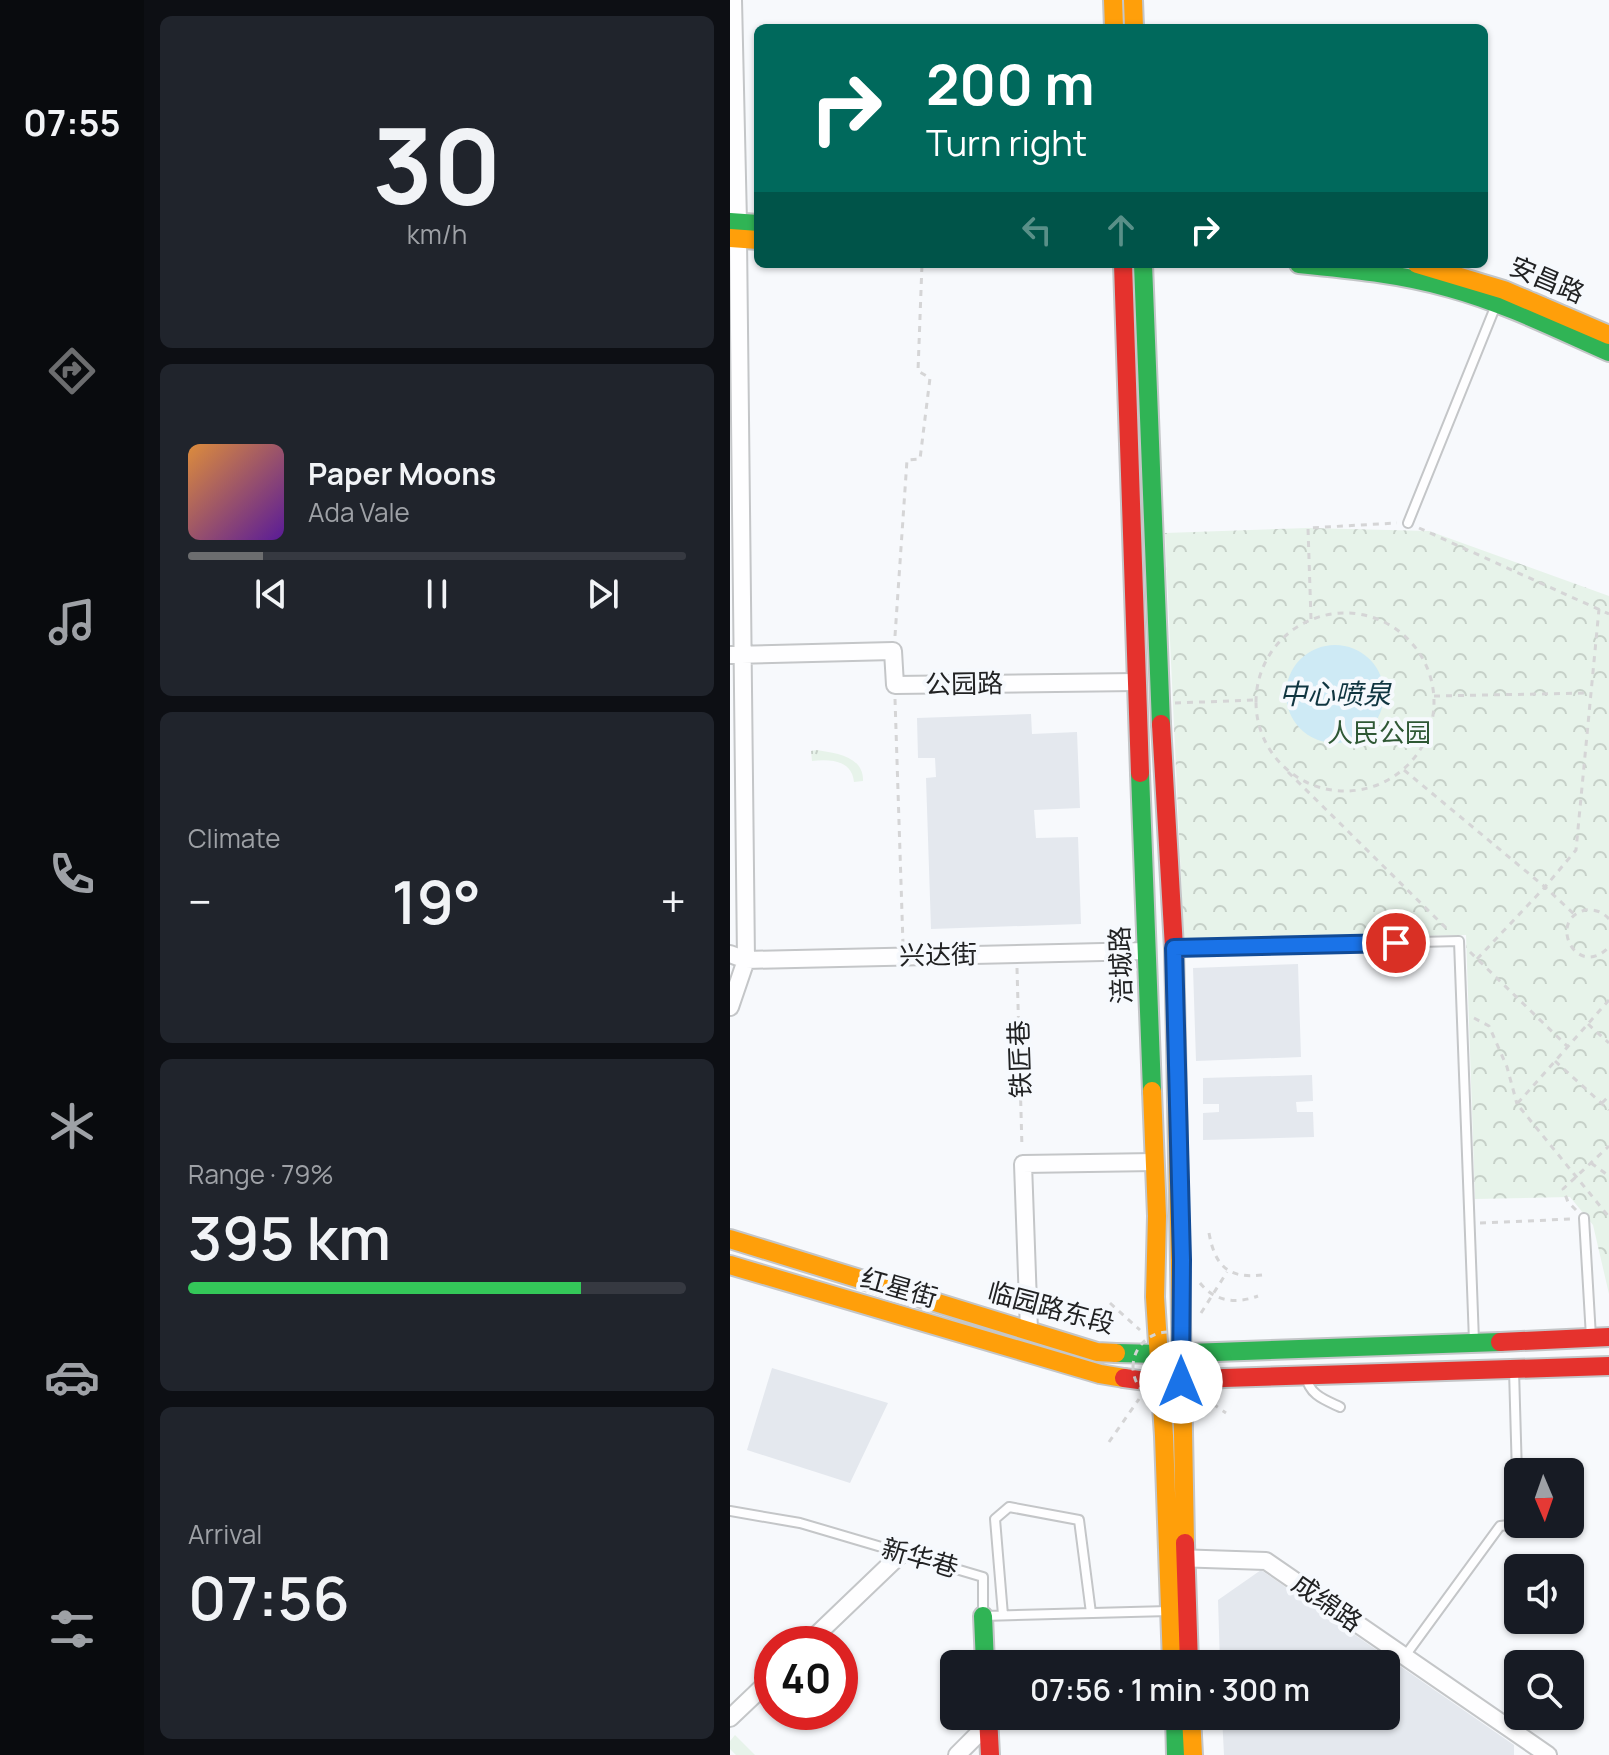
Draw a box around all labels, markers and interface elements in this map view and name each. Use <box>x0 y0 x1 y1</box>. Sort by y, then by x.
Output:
text: 200 m <box>926 45 1095 122</box>
icon: right <box>794 56 898 160</box>
text: 30 <box>373 93 501 235</box>
text: 07:55 <box>23 98 121 147</box>
text: Turn right <box>926 118 1087 167</box>
icon: left <box>1015 208 1059 252</box>
icon: ahead <box>1099 208 1143 252</box>
icon: right <box>1183 208 1227 252</box>
text: km/h <box>407 216 467 252</box>
street label: 安昌路 <box>1504 247 1590 311</box>
icon: directions <box>44 343 100 399</box>
text: Paper Moons <box>308 453 496 494</box>
text: Ada Vale <box>308 494 410 530</box>
icon: previous <box>249 572 293 616</box>
icon: pause <box>415 572 459 616</box>
icon: next <box>581 572 625 616</box>
icon: music <box>44 594 100 650</box>
street label: 公园路 <box>925 664 1003 702</box>
water label: 中心喷泉 <box>1279 674 1392 712</box>
park label: 人民公园 <box>1327 714 1431 750</box>
text: Climate <box>188 820 280 856</box>
icon: phone <box>44 846 100 902</box>
text: 19° <box>391 860 481 942</box>
text: − <box>188 871 212 931</box>
text: + <box>661 871 686 931</box>
pin <box>1362 909 1430 977</box>
icon: arrive <box>1374 921 1418 965</box>
street label: 涪城路 <box>1101 925 1139 1005</box>
street label: 兴达街 <box>899 935 977 973</box>
street label: 铁匠巷 <box>1000 1019 1038 1099</box>
icon: climate <box>44 1098 100 1154</box>
text: Range · 79% <box>188 1156 334 1192</box>
text: 395 km <box>188 1196 391 1278</box>
street label: 红星街 <box>857 1259 942 1315</box>
street label: 临园路东段 <box>984 1273 1119 1341</box>
position arrow <box>1139 1340 1223 1424</box>
icon: car <box>44 1349 100 1405</box>
north arrow <box>1504 1458 1584 1538</box>
map controls <box>1504 1458 1584 1730</box>
text: Arrival <box>188 1516 262 1552</box>
street label: 新华巷 <box>878 1529 963 1585</box>
button: sound <box>1504 1554 1584 1634</box>
text: 07:56 <box>188 1556 350 1638</box>
street label: 成绵路 <box>1285 1565 1370 1639</box>
icon: filters <box>44 1601 100 1657</box>
speed limit sign: 40 <box>754 1626 858 1730</box>
button: search <box>1504 1650 1584 1730</box>
text: 07:56 · 1 min · 300 m <box>1030 1669 1310 1710</box>

